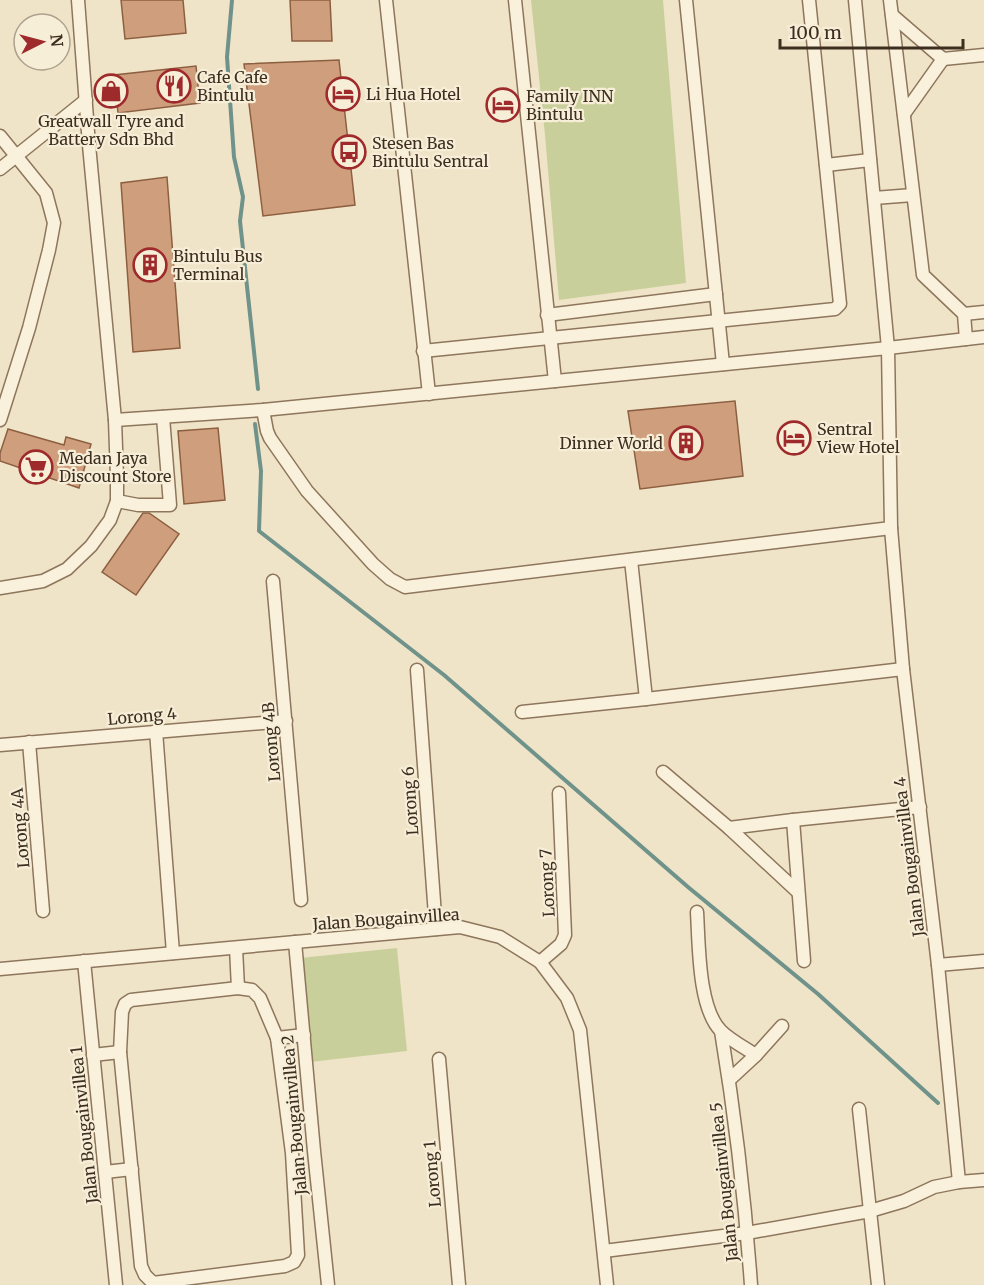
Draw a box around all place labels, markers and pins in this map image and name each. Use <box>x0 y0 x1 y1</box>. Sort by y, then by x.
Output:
place label: Cafe Cafe Bintulu <box>197 67 268 105</box>
restaurant icon: Cafe Cafe Bintulu <box>156 68 192 104</box>
shop icon: Greatwall Tyre and Battery Sdn Bhd <box>93 73 129 109</box>
hotel icon: Li Hua Hotel <box>325 76 361 112</box>
place label: Li Hua Hotel <box>366 84 461 104</box>
place label: Family INN Bintulu <box>526 86 614 124</box>
hotel icon: Family INN Bintulu <box>485 87 521 123</box>
place label: Greatwall Tyre and Battery Sdn Bhd <box>38 111 184 149</box>
place label: Stesen Bas Bintulu Sentral <box>372 133 489 171</box>
bus stop icon: Stesen Bas Bintulu Sentral <box>331 134 367 170</box>
place label: Bintulu Bus Terminal <box>173 246 263 284</box>
building icon: Bintulu Bus Terminal <box>132 247 168 283</box>
place label: Sentral View Hotel <box>816 419 900 457</box>
hotel icon: Sentral View Hotel <box>776 420 812 456</box>
building icon: Dinner World <box>668 425 704 461</box>
place label: Dinner World <box>559 433 663 453</box>
place label: Medan Jaya Discount Store <box>59 448 171 486</box>
supermarket icon: Medan Jaya Discount Store <box>18 449 54 485</box>

